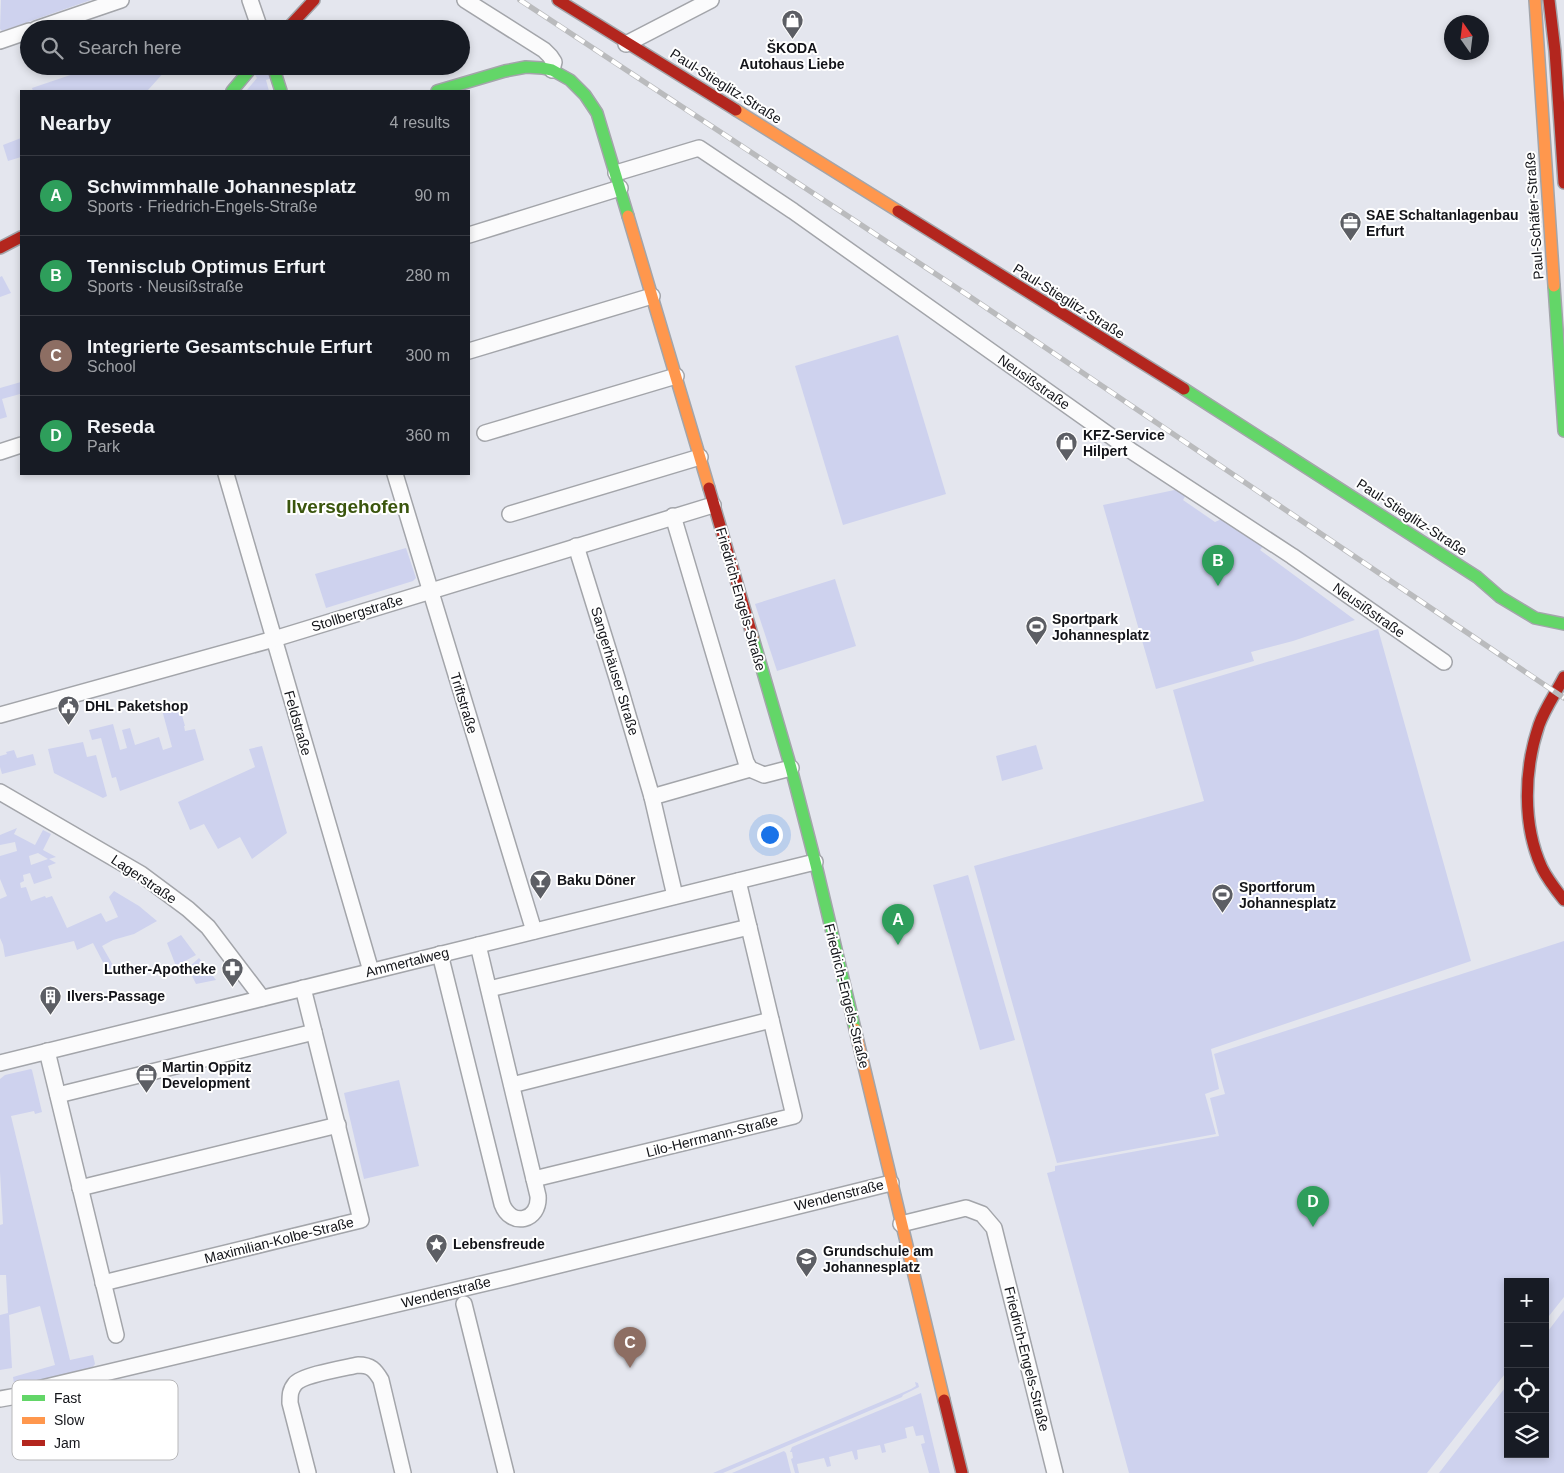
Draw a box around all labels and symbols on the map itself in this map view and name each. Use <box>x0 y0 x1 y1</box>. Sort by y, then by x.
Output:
shop icon: ŠKODA Autohaus Liebe <box>780 8 804 39</box>
north arrow <box>1444 15 1489 60</box>
place label: ŠKODA Autohaus Liebe <box>739 39 845 72</box>
street label: Paul-Stieglitz-Straße <box>667 45 785 127</box>
street label: Paul-Schäfer-Straße <box>1522 152 1546 280</box>
place label: SAE Schaltanlagenbau Erfurt <box>1366 207 1518 239</box>
office icon: SAE Schaltanlagenbau Erfurt <box>1338 211 1362 242</box>
street label: Paul-Stieglitz-Straße <box>1010 260 1128 342</box>
street label: Neusißstraße <box>995 351 1073 413</box>
place label: KFZ-Service Hilpert <box>1083 427 1165 459</box>
shop icon: KFZ-Service Hilpert <box>1055 431 1079 462</box>
street label: Paul-Stieglitz-Straße <box>1354 475 1470 559</box>
district label: Ilversgehofen <box>286 496 410 517</box>
street label: Friedrich-Engels-Straße <box>713 525 769 673</box>
pin: B <box>1202 545 1234 586</box>
street label: Neusißstraße <box>1330 579 1408 641</box>
street label: Stollbergstraße <box>309 591 405 635</box>
street label: Sangerhäuser Straße <box>588 605 642 738</box>
place label: Sportpark Johannesplatz <box>1052 611 1149 643</box>
sports icon: Sportpark Johannesplatz <box>1024 615 1048 646</box>
street label: Triftstraße <box>447 670 481 736</box>
street label: Feldstraße <box>281 689 315 758</box>
public building icon: DHL Paketshop <box>57 694 81 725</box>
place label: DHL Paketshop <box>85 698 188 714</box>
your location <box>757 822 783 848</box>
street label: Lagerstraße <box>108 851 180 907</box>
bar icon: Baku Döner <box>529 868 553 899</box>
place label: Baku Döner <box>557 872 636 888</box>
place label: Sportforum Johannesplatz <box>1239 879 1336 911</box>
sports icon: Sportforum Johannesplatz <box>1211 883 1235 914</box>
pin: A <box>882 904 914 945</box>
street label: Friedrich-Engels-Straße <box>821 922 873 1070</box>
street label: Ammertalweg <box>364 944 450 980</box>
pharmacy icon: Luther-Apotheke <box>220 957 244 988</box>
place label: Luther-Apotheke <box>104 961 216 977</box>
building icon: Ilvers-Passage <box>39 984 63 1015</box>
place label: Ilvers-Passage <box>67 988 165 1004</box>
place label: Martin Oppitz Development <box>162 1059 251 1091</box>
office icon: Martin Oppitz Development <box>134 1063 158 1094</box>
street label: Lilo-Herrmann-Straße <box>644 1112 780 1160</box>
street label: Wendenstraße <box>793 1176 886 1214</box>
pin: D <box>1297 1186 1329 1227</box>
street label: Maximilian-Kolbe-Straße <box>203 1214 355 1266</box>
place icon: Lebensfreude <box>425 1232 449 1263</box>
place label: Lebensfreude <box>453 1236 545 1252</box>
place label: Grundschule am Johannesplatz <box>823 1243 933 1275</box>
school or university icon: Grundschule am Johannesplatz <box>795 1247 819 1278</box>
street label: Wendenstraße <box>400 1273 493 1311</box>
street label: Friedrich-Engels-Straße <box>1001 1285 1053 1433</box>
pin: C <box>614 1327 646 1368</box>
legend <box>12 1380 178 1460</box>
text: Fast <box>54 1390 81 1406</box>
text: Slow <box>54 1412 85 1428</box>
text: Jam <box>54 1435 80 1451</box>

